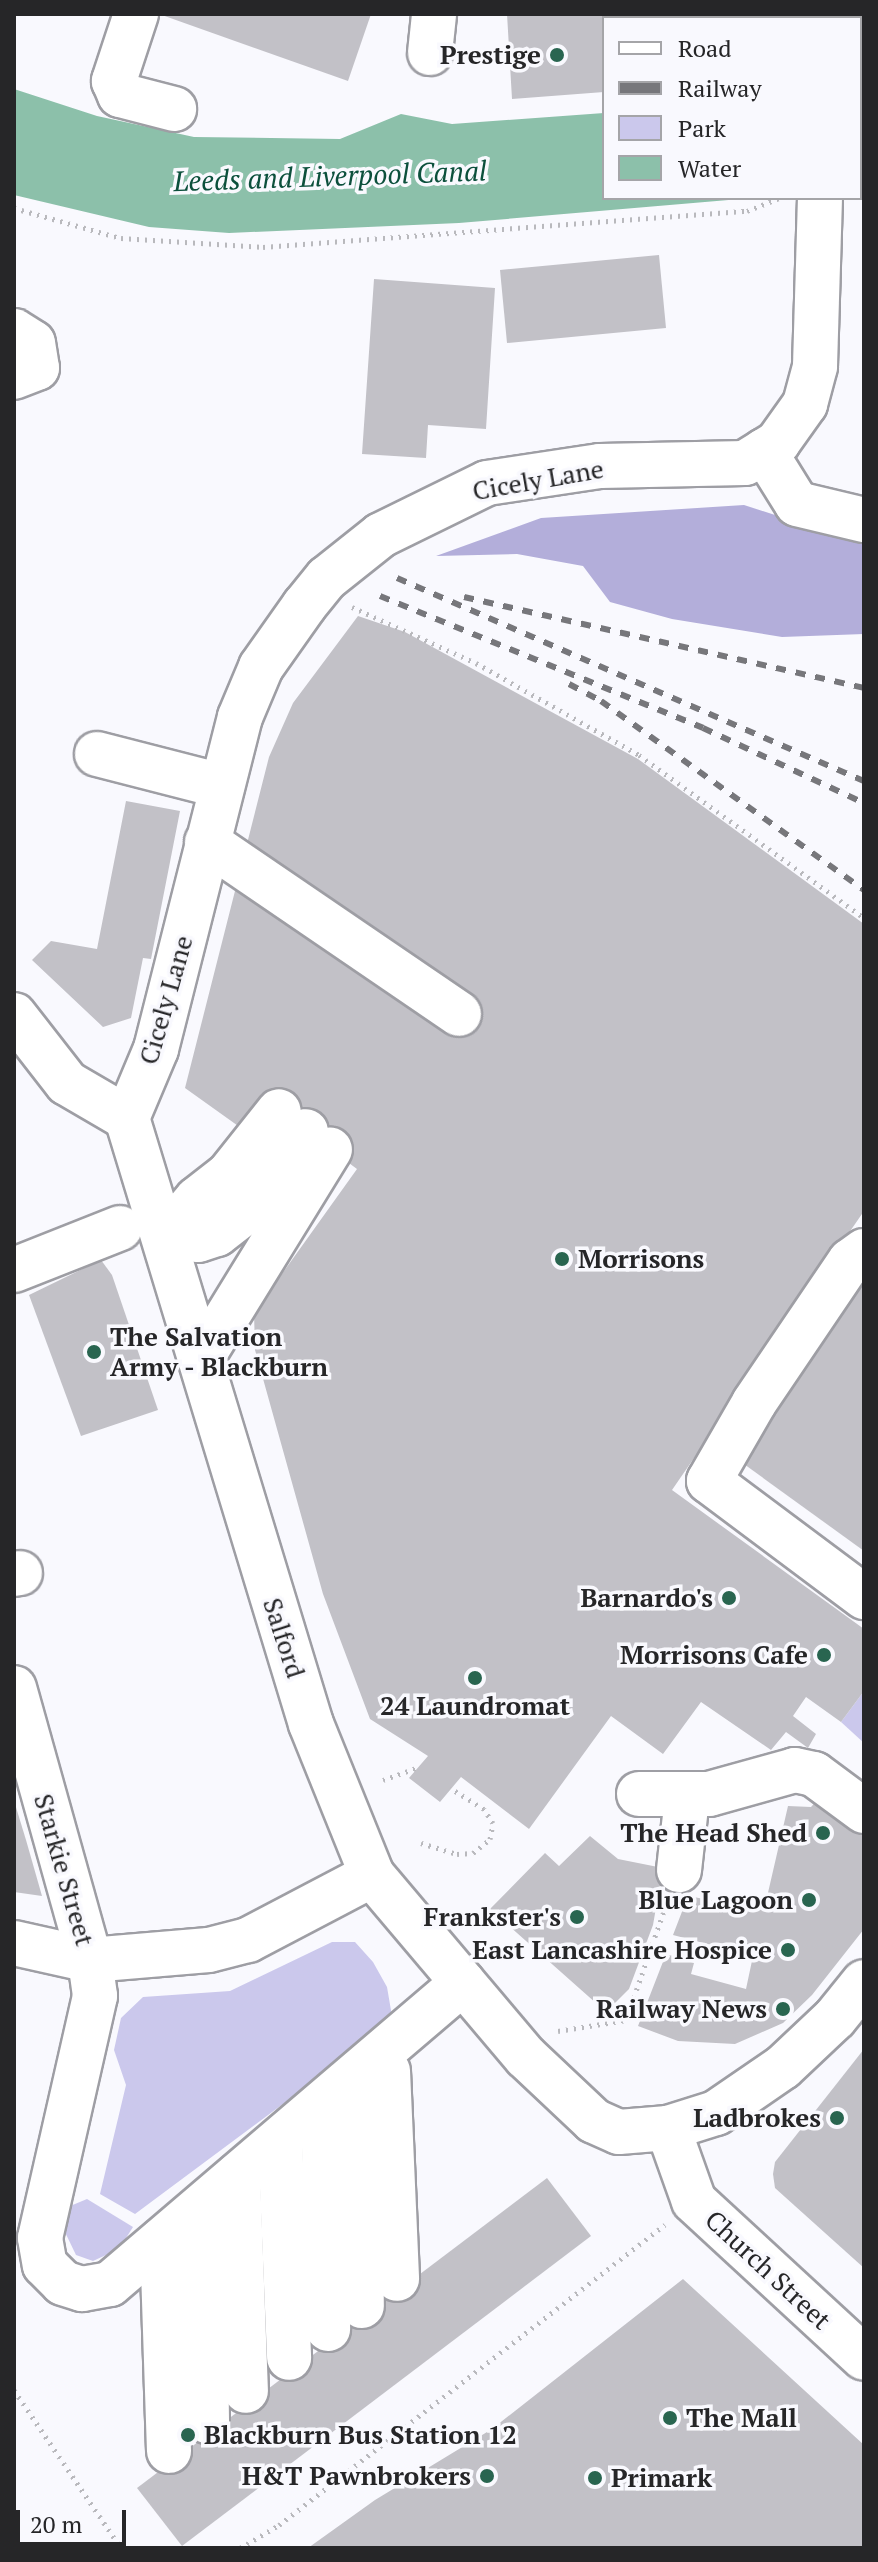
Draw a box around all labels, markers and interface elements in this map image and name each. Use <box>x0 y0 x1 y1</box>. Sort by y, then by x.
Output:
legend <box>602 16 862 200</box>
text: Road <box>678 32 732 64</box>
place label: Prestige <box>440 39 541 71</box>
marker: Prestige <box>548 46 566 64</box>
text: Railway <box>678 72 762 104</box>
text: Park <box>678 112 726 144</box>
text: Water <box>678 152 741 184</box>
water label: Leeds and Liverpool Canal <box>173 154 487 198</box>
street label: Cicely Lane <box>470 453 606 507</box>
street label: Cicely Lane <box>133 932 199 1068</box>
place label: Morrisons <box>578 1243 704 1275</box>
marker: Morrisons <box>553 1250 571 1268</box>
place label: The Salvation Army - Blackburn <box>110 1321 330 1382</box>
marker: The Salvation Army - Blackburn <box>85 1343 103 1361</box>
place label: Barnardo's <box>580 1582 713 1614</box>
marker: Barnardo's <box>720 1589 738 1607</box>
street label: Salford <box>256 1594 312 1682</box>
place label: Morrisons Cafe <box>620 1639 808 1671</box>
marker: Morrisons Cafe <box>815 1646 833 1664</box>
marker: 24 Laundromat <box>466 1669 484 1687</box>
place label: 24 Laundromat <box>380 1690 570 1722</box>
street label: Starkie Street <box>27 1790 101 1950</box>
place label: The Head Shed <box>620 1817 807 1849</box>
marker: The Head Shed <box>814 1824 832 1842</box>
place label: Blue Lagoon <box>638 1884 793 1916</box>
marker: Blue Lagoon <box>800 1891 818 1909</box>
place label: Frankster's <box>424 1901 561 1933</box>
marker: Frankster's <box>568 1908 586 1926</box>
place label: East Lancashire Hospice <box>472 1934 772 1966</box>
marker: East Lancashire Hospice <box>779 1941 797 1959</box>
place label: Railway News <box>596 1993 767 2025</box>
marker: Railway News <box>774 2000 792 2018</box>
place label: Ladbrokes <box>693 2102 821 2134</box>
marker: Ladbrokes <box>828 2109 846 2127</box>
street label: Church Street <box>699 2204 837 2336</box>
place label: The Mall <box>686 2402 797 2434</box>
marker: The Mall <box>661 2409 679 2427</box>
place label: Blackburn Bus Station 12 <box>204 2419 517 2451</box>
marker: Blackburn Bus Station 12 <box>179 2426 197 2444</box>
place label: H&T Pawnbrokers <box>242 2460 471 2492</box>
place label: Primark <box>611 2462 712 2494</box>
marker: H&T Pawnbrokers <box>478 2467 496 2485</box>
marker: Primark <box>586 2469 604 2487</box>
scale bar <box>20 2494 130 2544</box>
text: 20 m <box>30 2508 82 2540</box>

